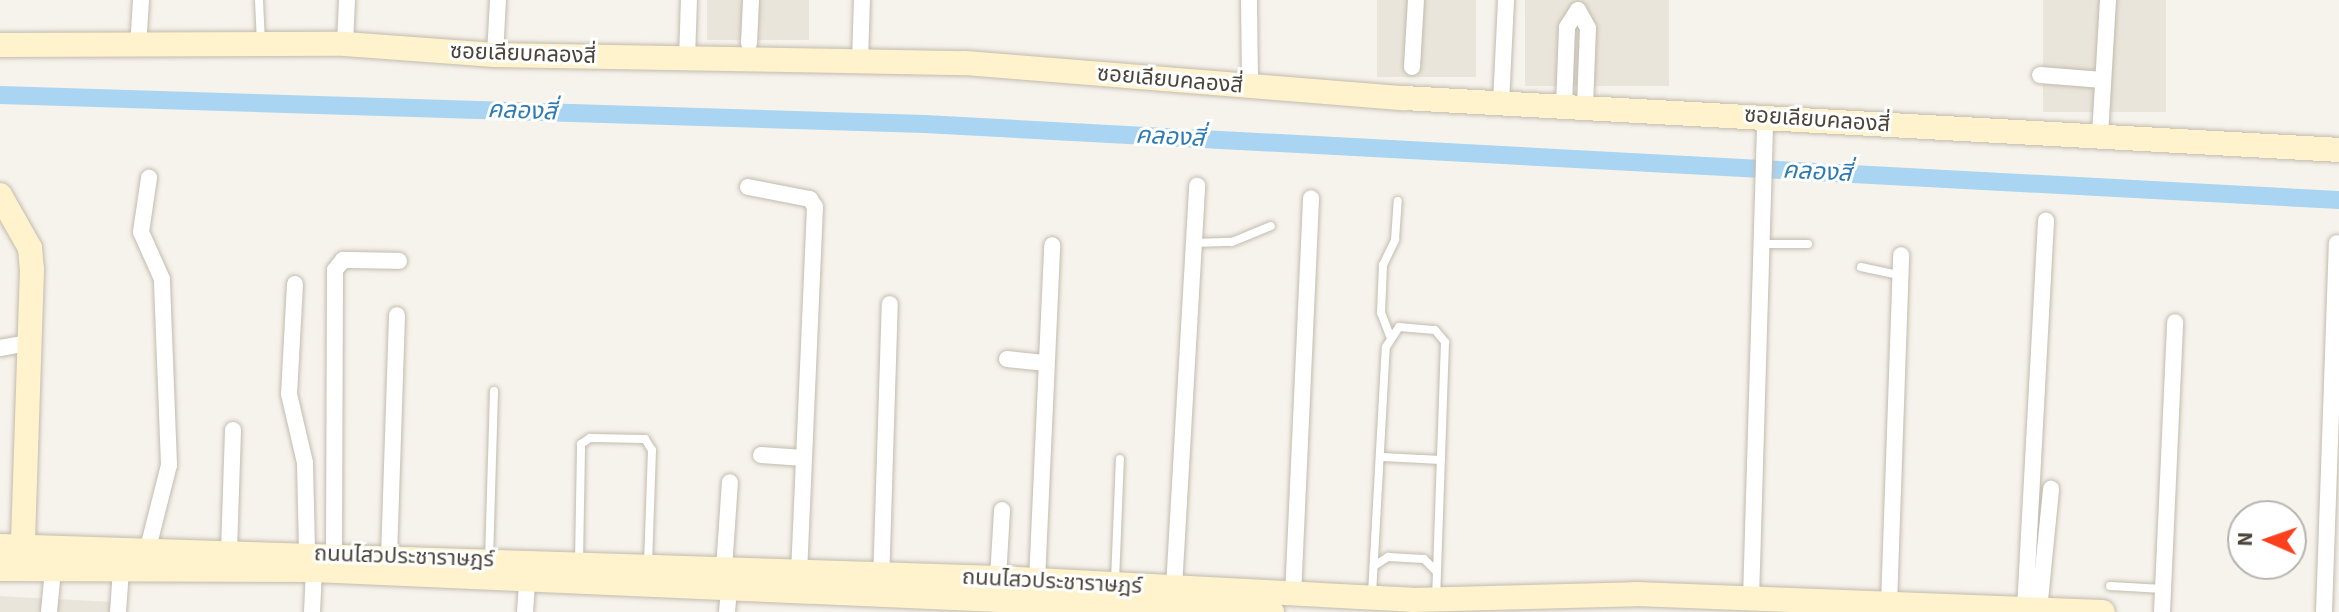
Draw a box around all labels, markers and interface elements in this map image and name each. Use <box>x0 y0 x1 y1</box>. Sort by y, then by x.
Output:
street label: ซอยเลียบคลองสี่ <box>449 38 597 70</box>
street label: ซอยเลียบคลองสี่ <box>1096 60 1244 100</box>
water label: คลองสี่ <box>487 95 557 127</box>
street label: ซอยเลียบคลองสี่ <box>1743 102 1891 138</box>
water label: คลองสี่ <box>1135 121 1205 153</box>
water label: คลองสี่ <box>1782 156 1852 188</box>
north arrow <box>2227 500 2307 580</box>
text: N <box>2229 531 2261 547</box>
street label: ถนนไสวประชาราษฎร์ <box>313 541 495 573</box>
street label: ถนนไสวประชาราษฎร์ <box>961 564 1143 600</box>

